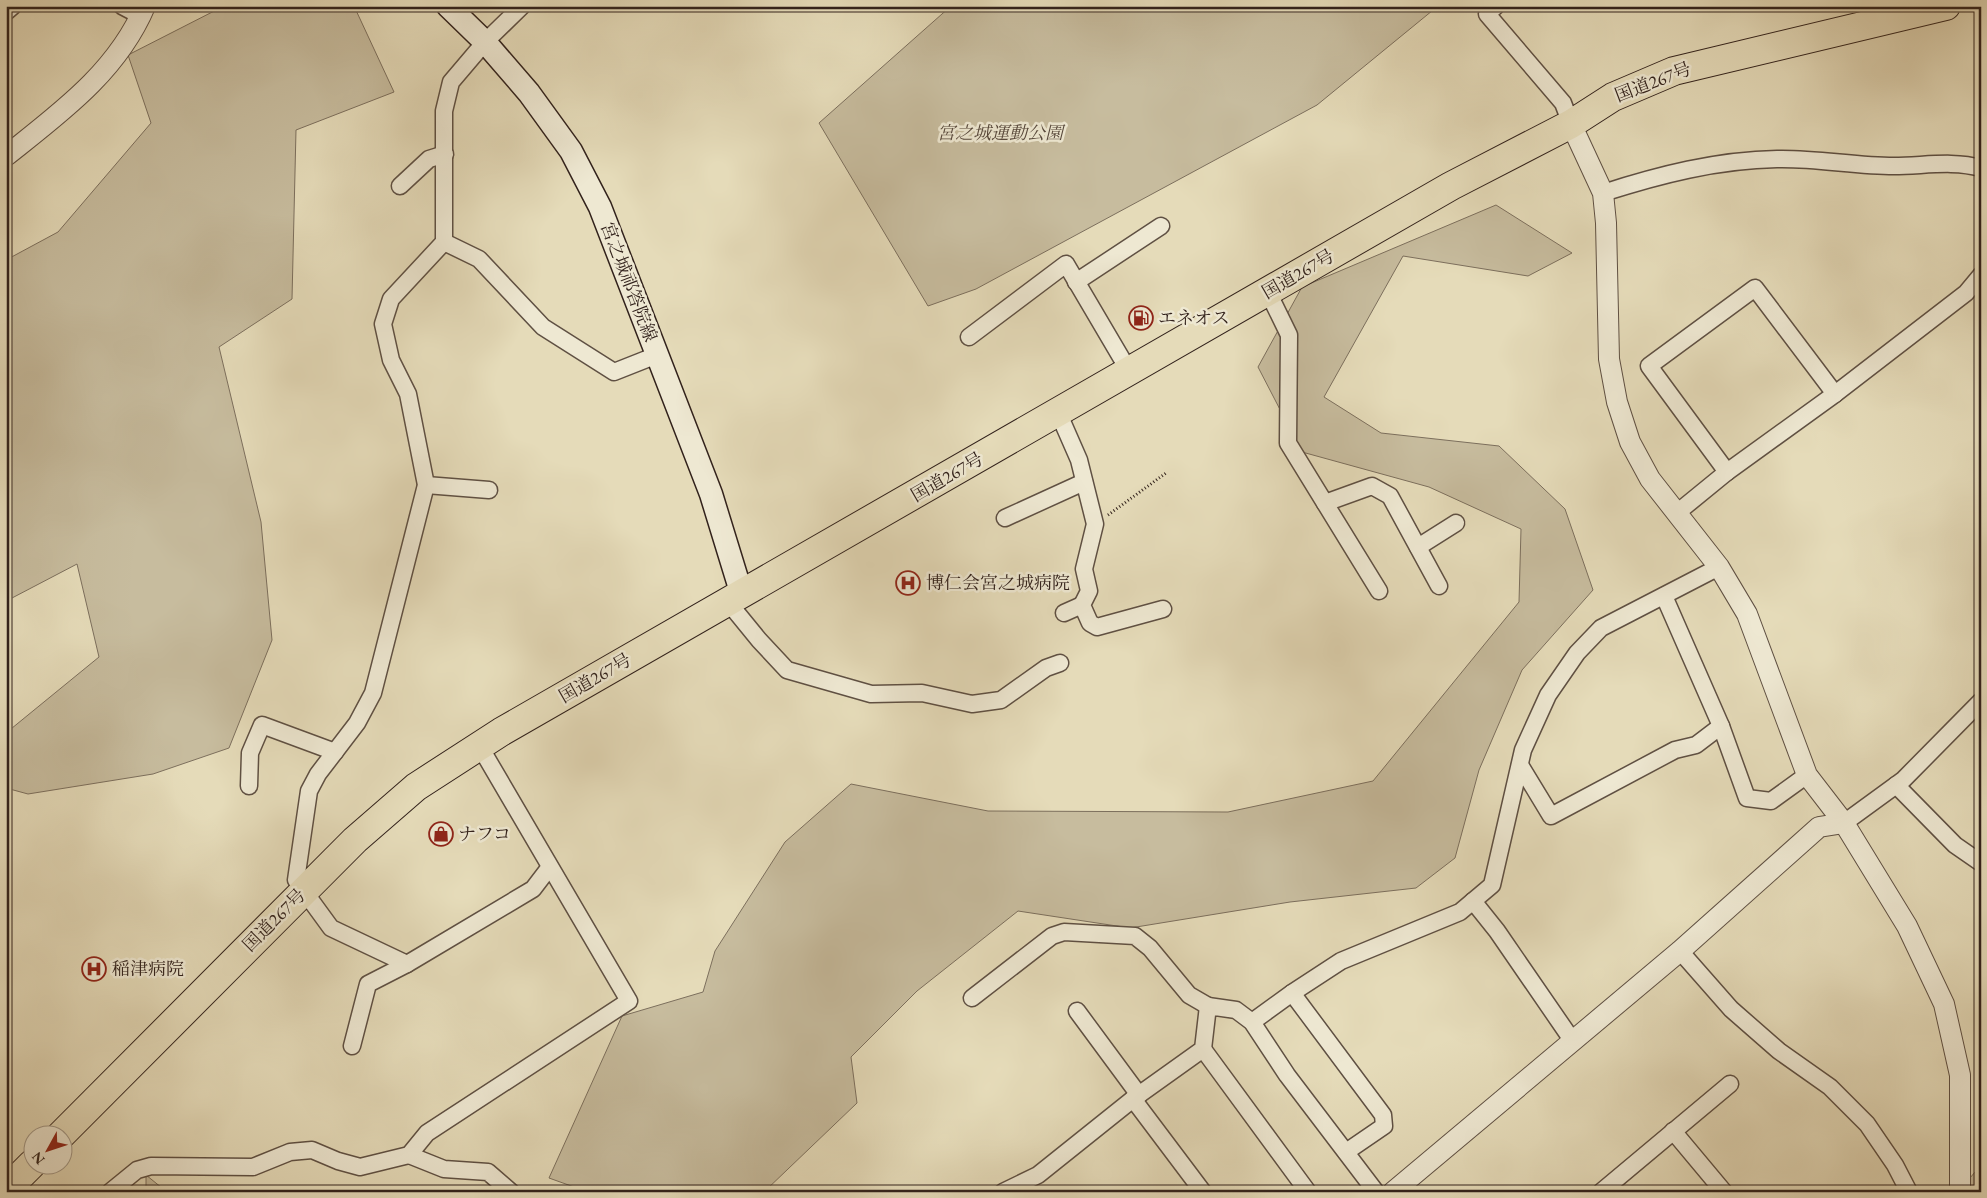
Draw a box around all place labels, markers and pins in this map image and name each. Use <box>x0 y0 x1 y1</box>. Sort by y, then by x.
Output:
fuel station icon: エネオス <box>1128 305 1154 331</box>
place label: エネオス <box>1158 306 1230 329</box>
hospital icon: 博仁会宮之城病院 <box>895 570 921 596</box>
place label: 博仁会宮之城病院 <box>926 571 1070 594</box>
shop icon: ナフコ <box>428 821 454 847</box>
place label: ナフコ <box>458 822 511 845</box>
hospital icon: 稲津病院 <box>81 956 107 982</box>
place label: 稲津病院 <box>112 957 184 980</box>

